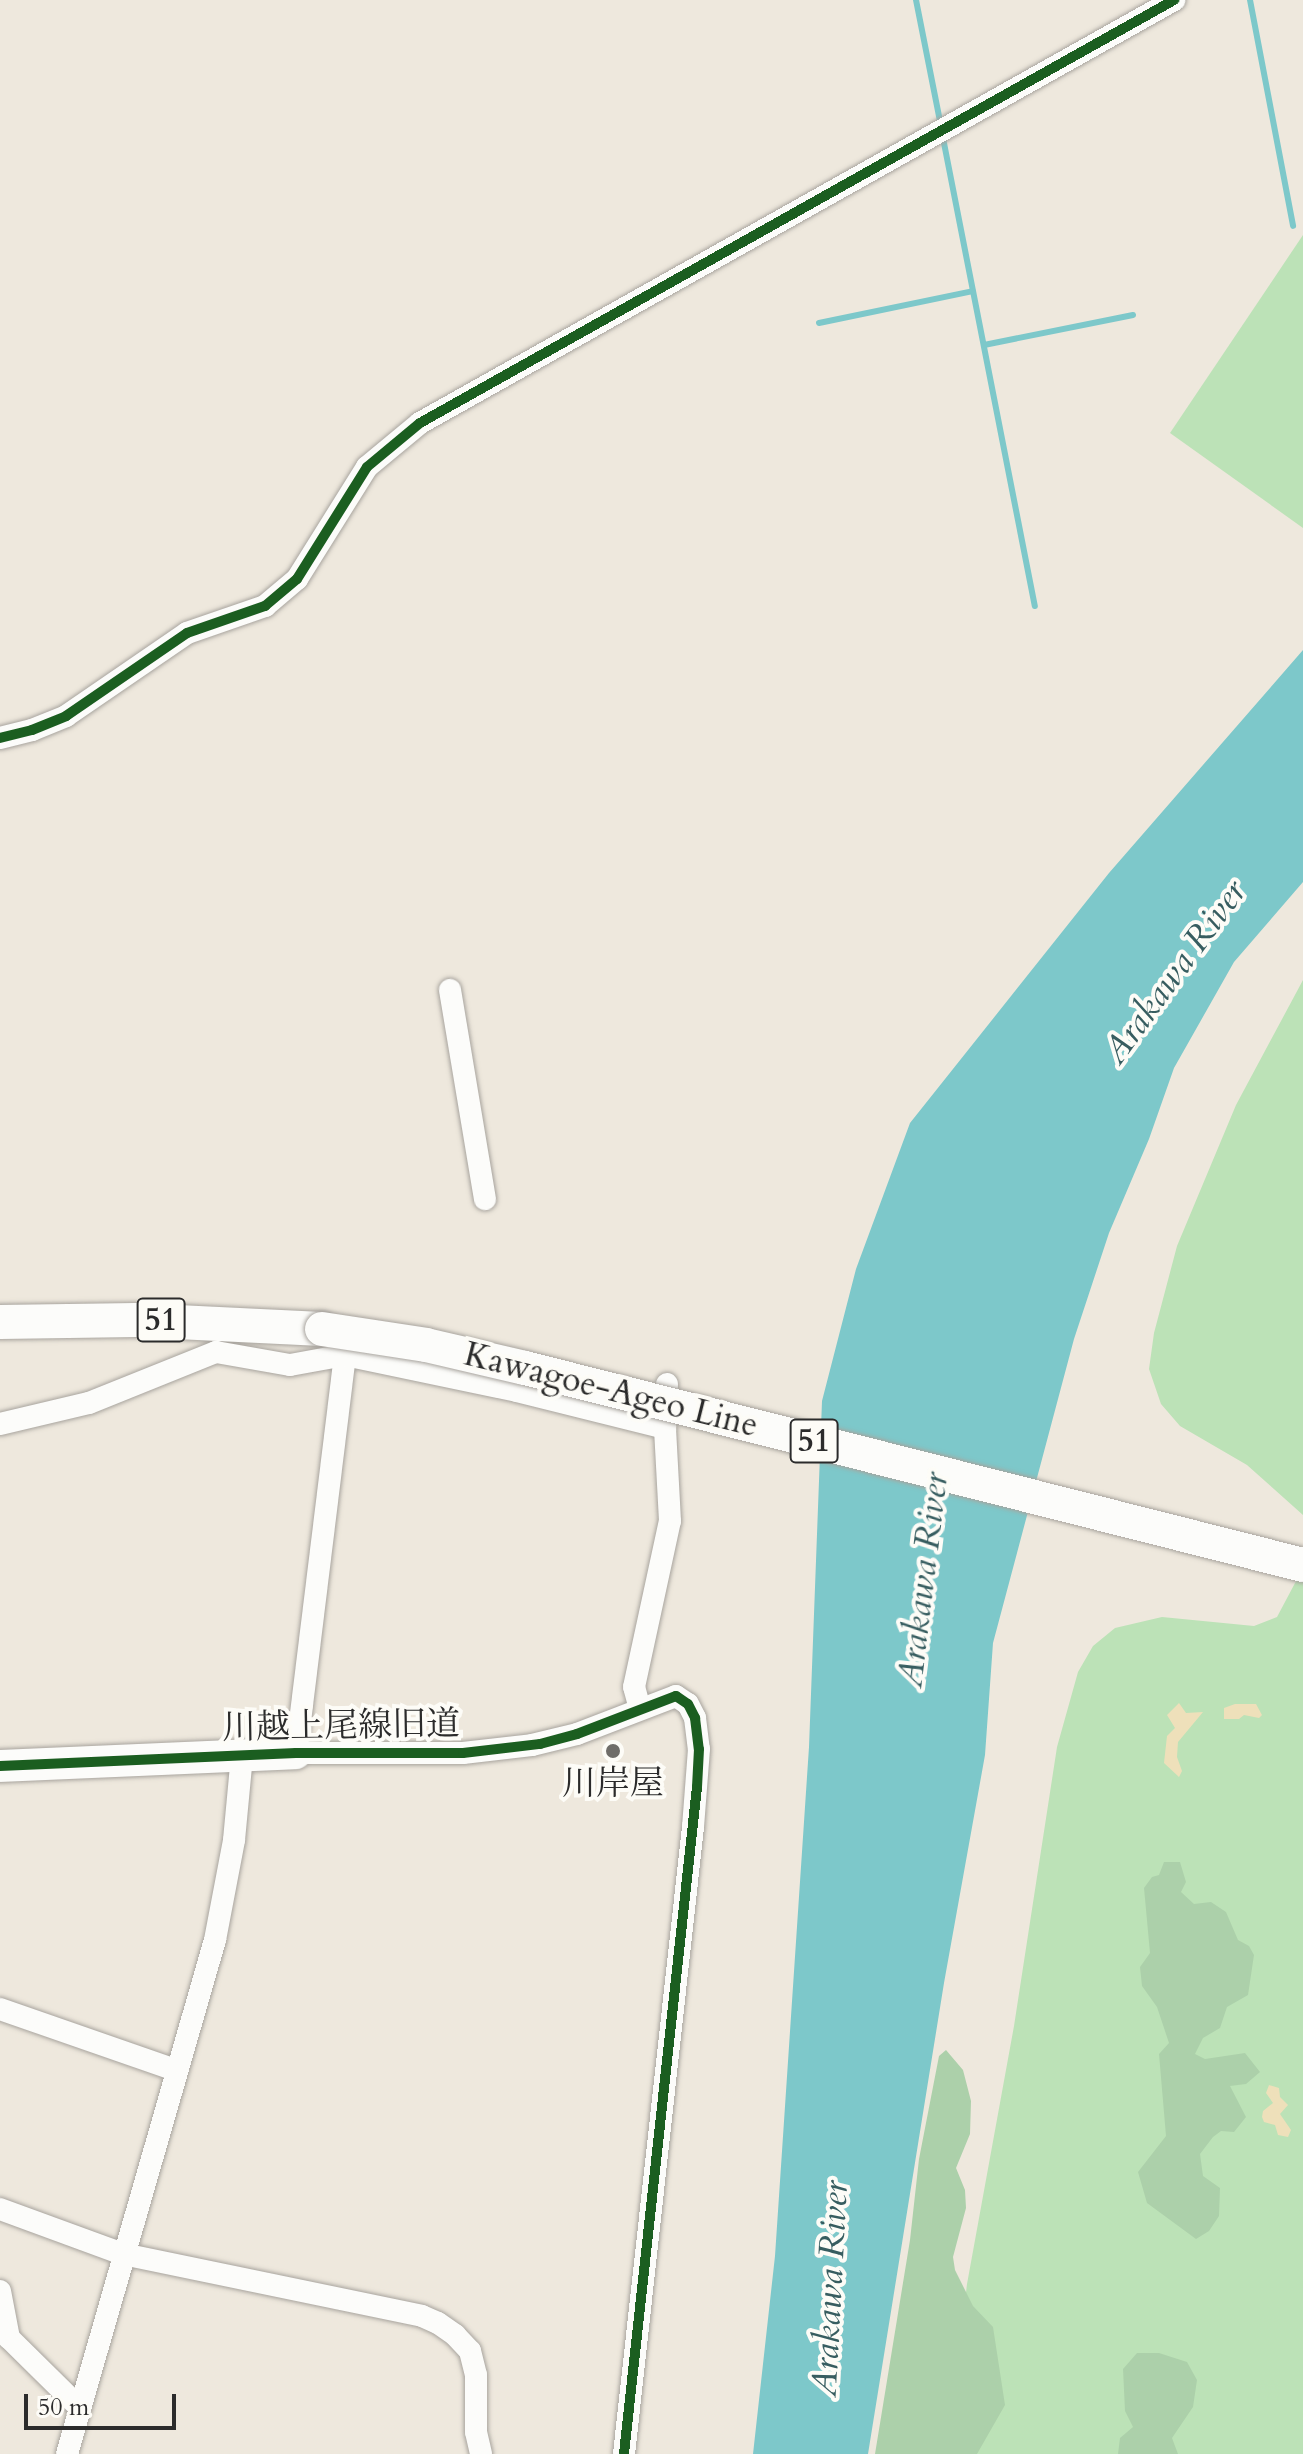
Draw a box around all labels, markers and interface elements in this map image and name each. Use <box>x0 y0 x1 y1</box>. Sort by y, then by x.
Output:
water label: Arakawa River <box>1093 872 1255 1072</box>
road number: 51 <box>135 1292 187 1348</box>
street label: Kawagoe-Ageo Line <box>460 1334 762 1446</box>
road number: 51 <box>788 1413 840 1469</box>
water label: Arakawa River <box>888 1470 958 1690</box>
street label: 川越上尾線旧道 <box>222 1704 460 1748</box>
marker: 川岸屋 <box>604 1742 622 1760</box>
place label: 川岸屋 <box>562 1764 664 1804</box>
water label: Arakawa River <box>803 2180 857 2398</box>
scale bar <box>28 2378 180 2428</box>
text: 50 m <box>38 2391 89 2424</box>

